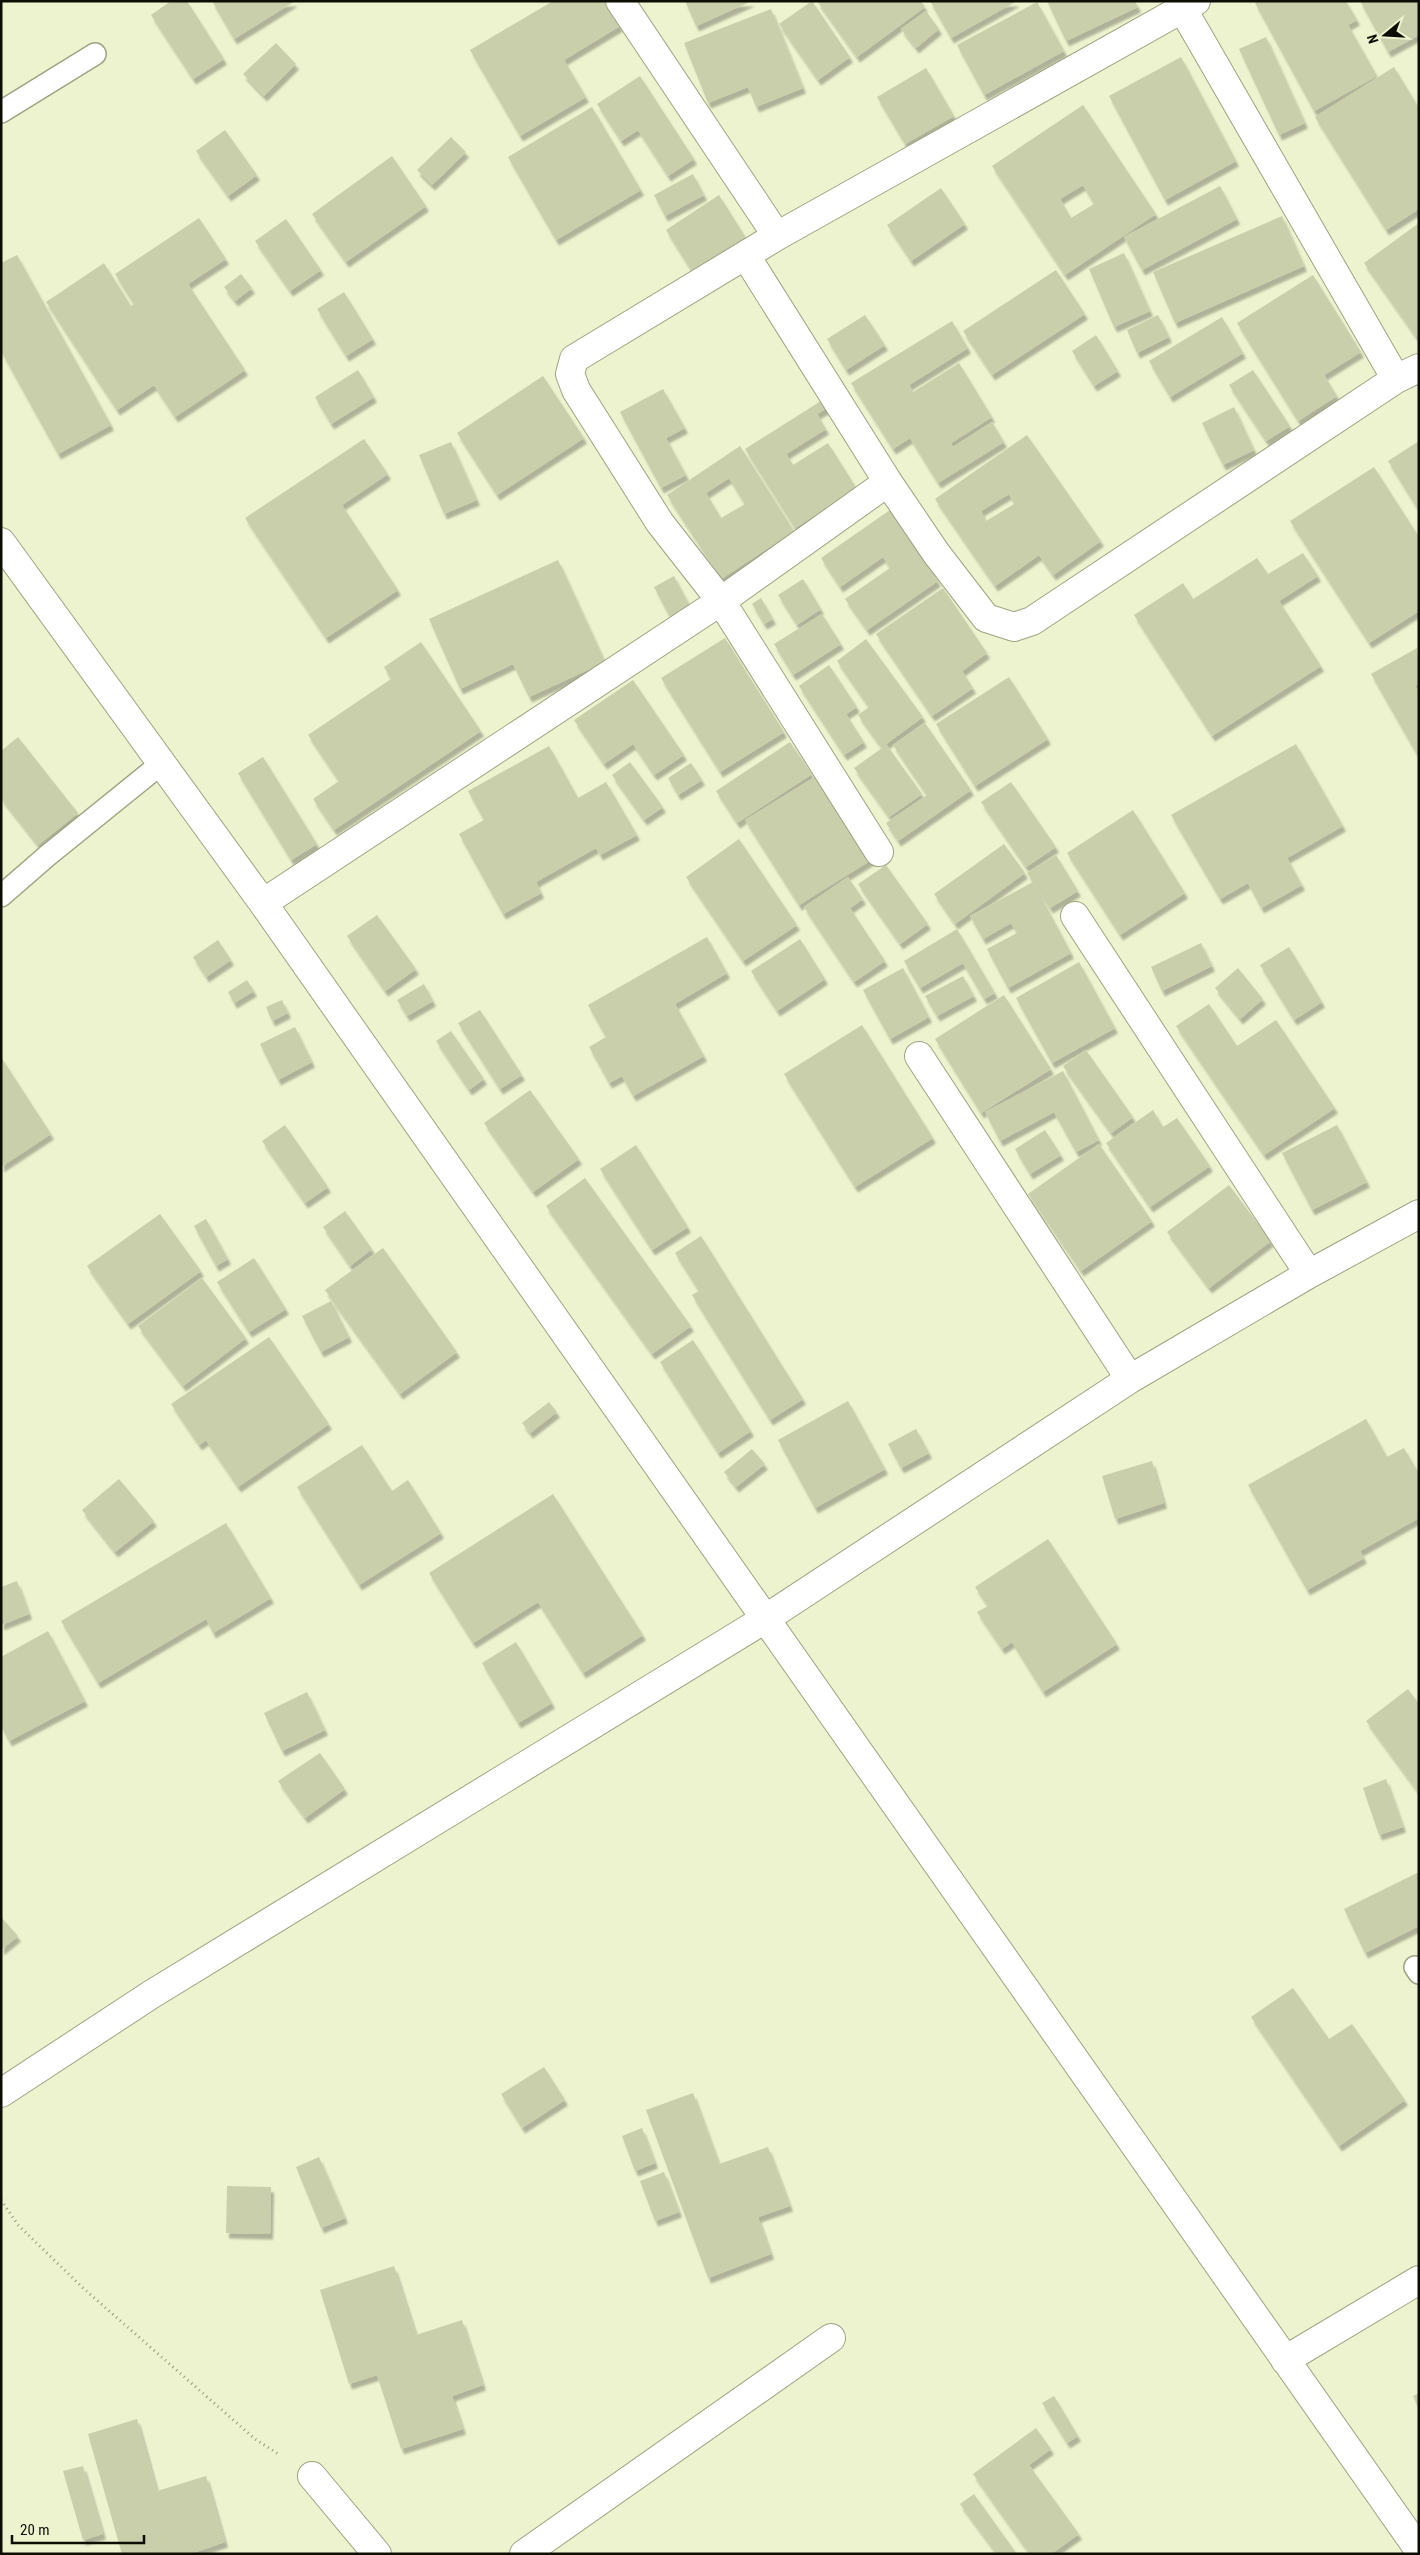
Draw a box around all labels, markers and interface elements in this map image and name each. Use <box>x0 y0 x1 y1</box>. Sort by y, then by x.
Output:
north arrow <box>1360 10 1410 60</box>
text: N <box>1364 32 1382 46</box>
scale bar <box>12 2512 145 2544</box>
text: 20 m <box>20 2521 50 2539</box>

